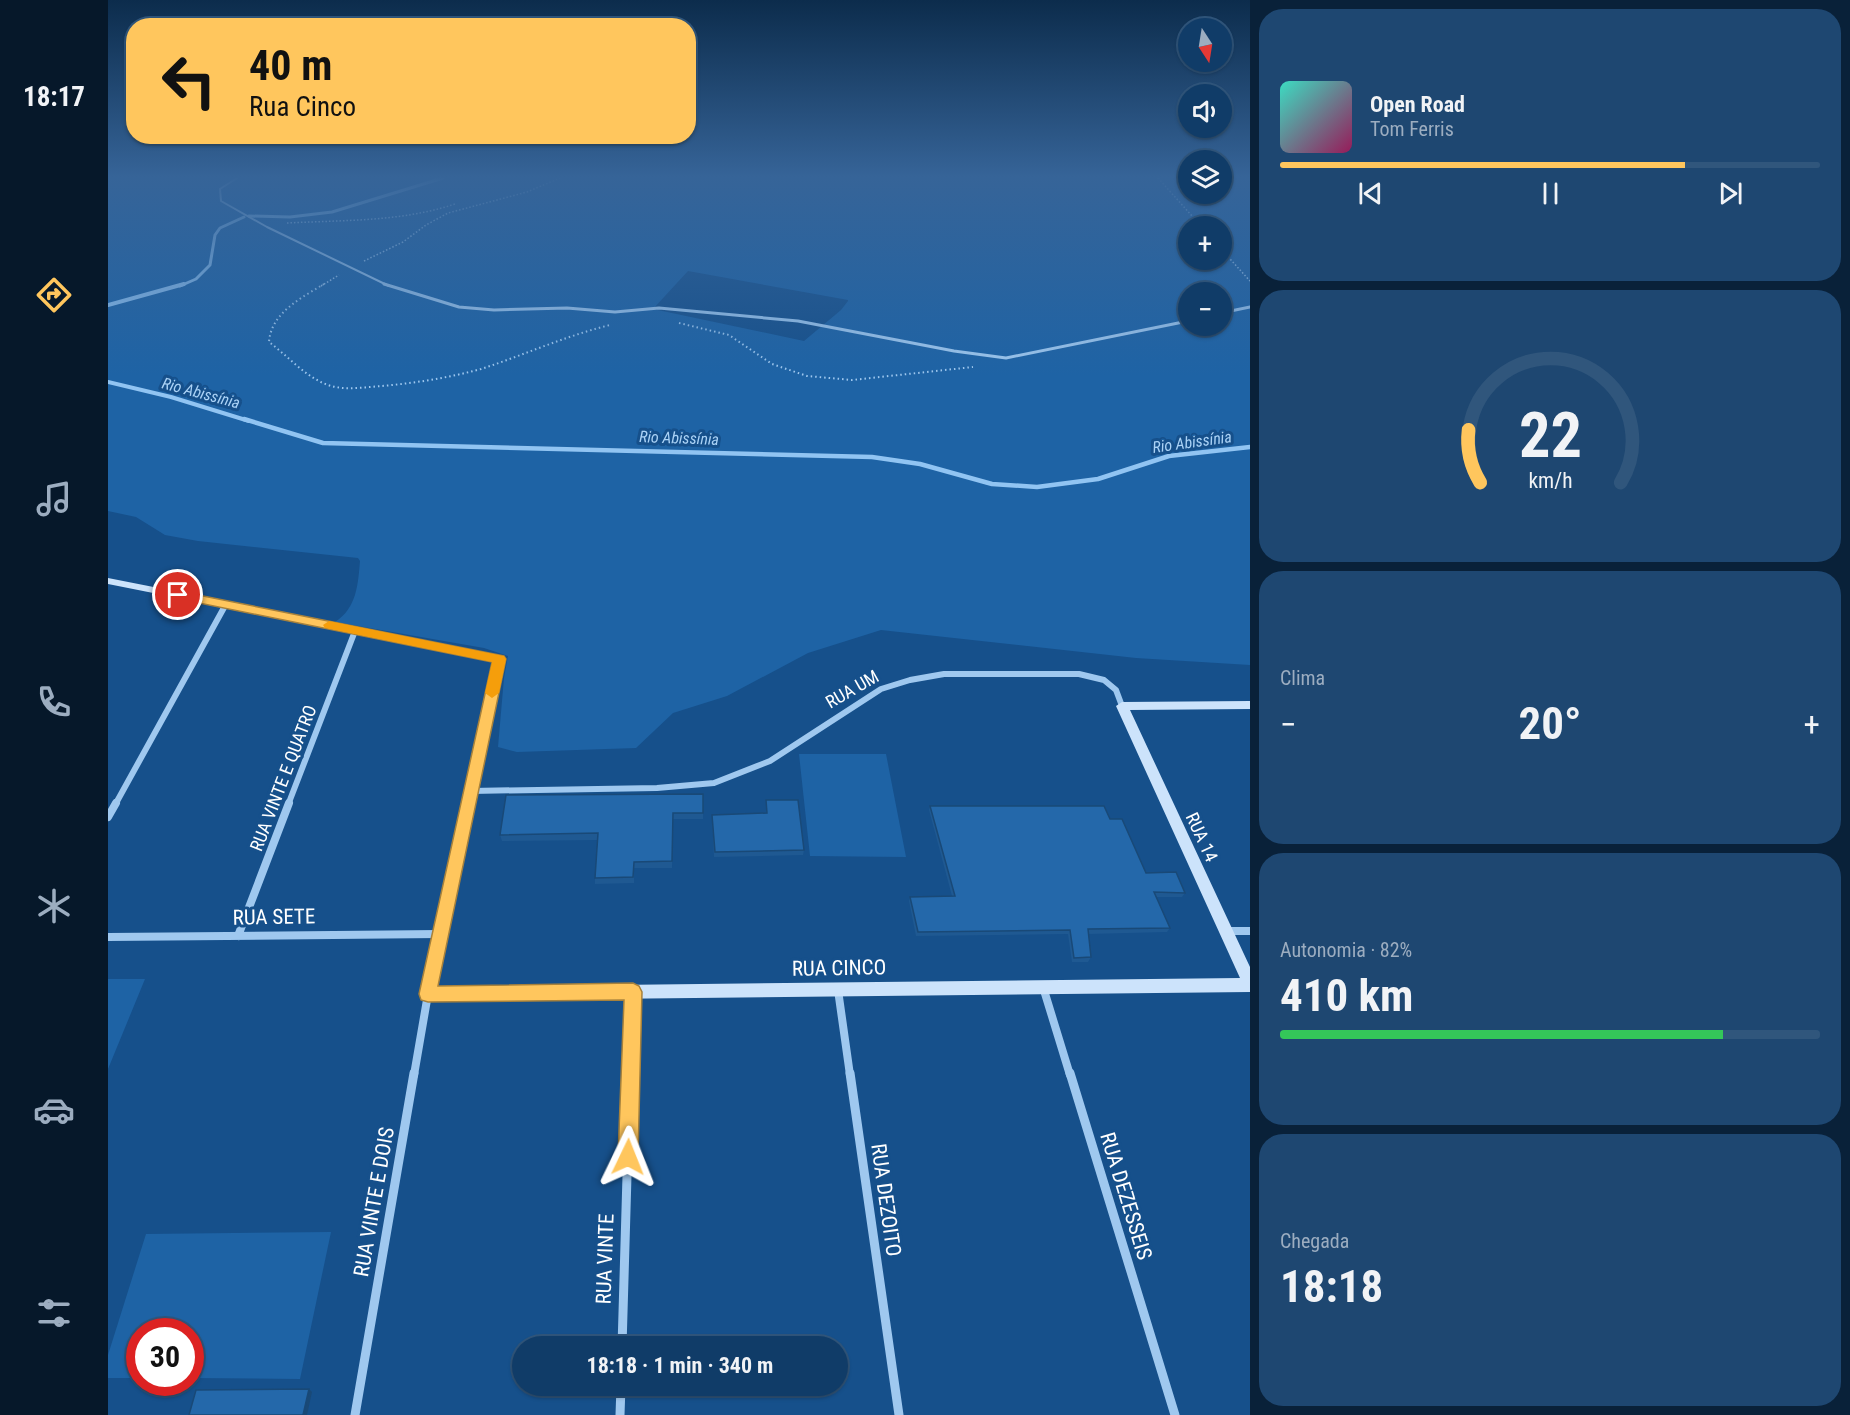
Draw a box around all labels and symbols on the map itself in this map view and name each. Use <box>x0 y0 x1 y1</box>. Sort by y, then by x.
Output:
north arrow <box>1178 18 1232 72</box>
water label: Rio Abissínia <box>160 374 242 412</box>
water label: Rio Abissínia <box>639 427 719 449</box>
water label: Rio Abissínia <box>1151 427 1233 457</box>
pin <box>152 569 203 620</box>
street label: RUA UM <box>822 665 882 713</box>
street label: RUA VINTE E QUATRO <box>245 702 321 854</box>
street label: RUA 14 <box>1182 809 1222 865</box>
street label: RUA SETE <box>233 904 315 930</box>
street label: RUA CINCO <box>792 955 886 981</box>
street label: RUA VINTE E DOIS <box>349 1125 399 1279</box>
position arrow <box>596 1125 660 1189</box>
street label: RUA DEZESSEIS <box>1095 1129 1157 1263</box>
street label: RUA DEZOITO <box>866 1142 906 1258</box>
street label: RUA VINTE <box>591 1213 619 1305</box>
speed limit sign: 30 <box>126 1318 204 1396</box>

